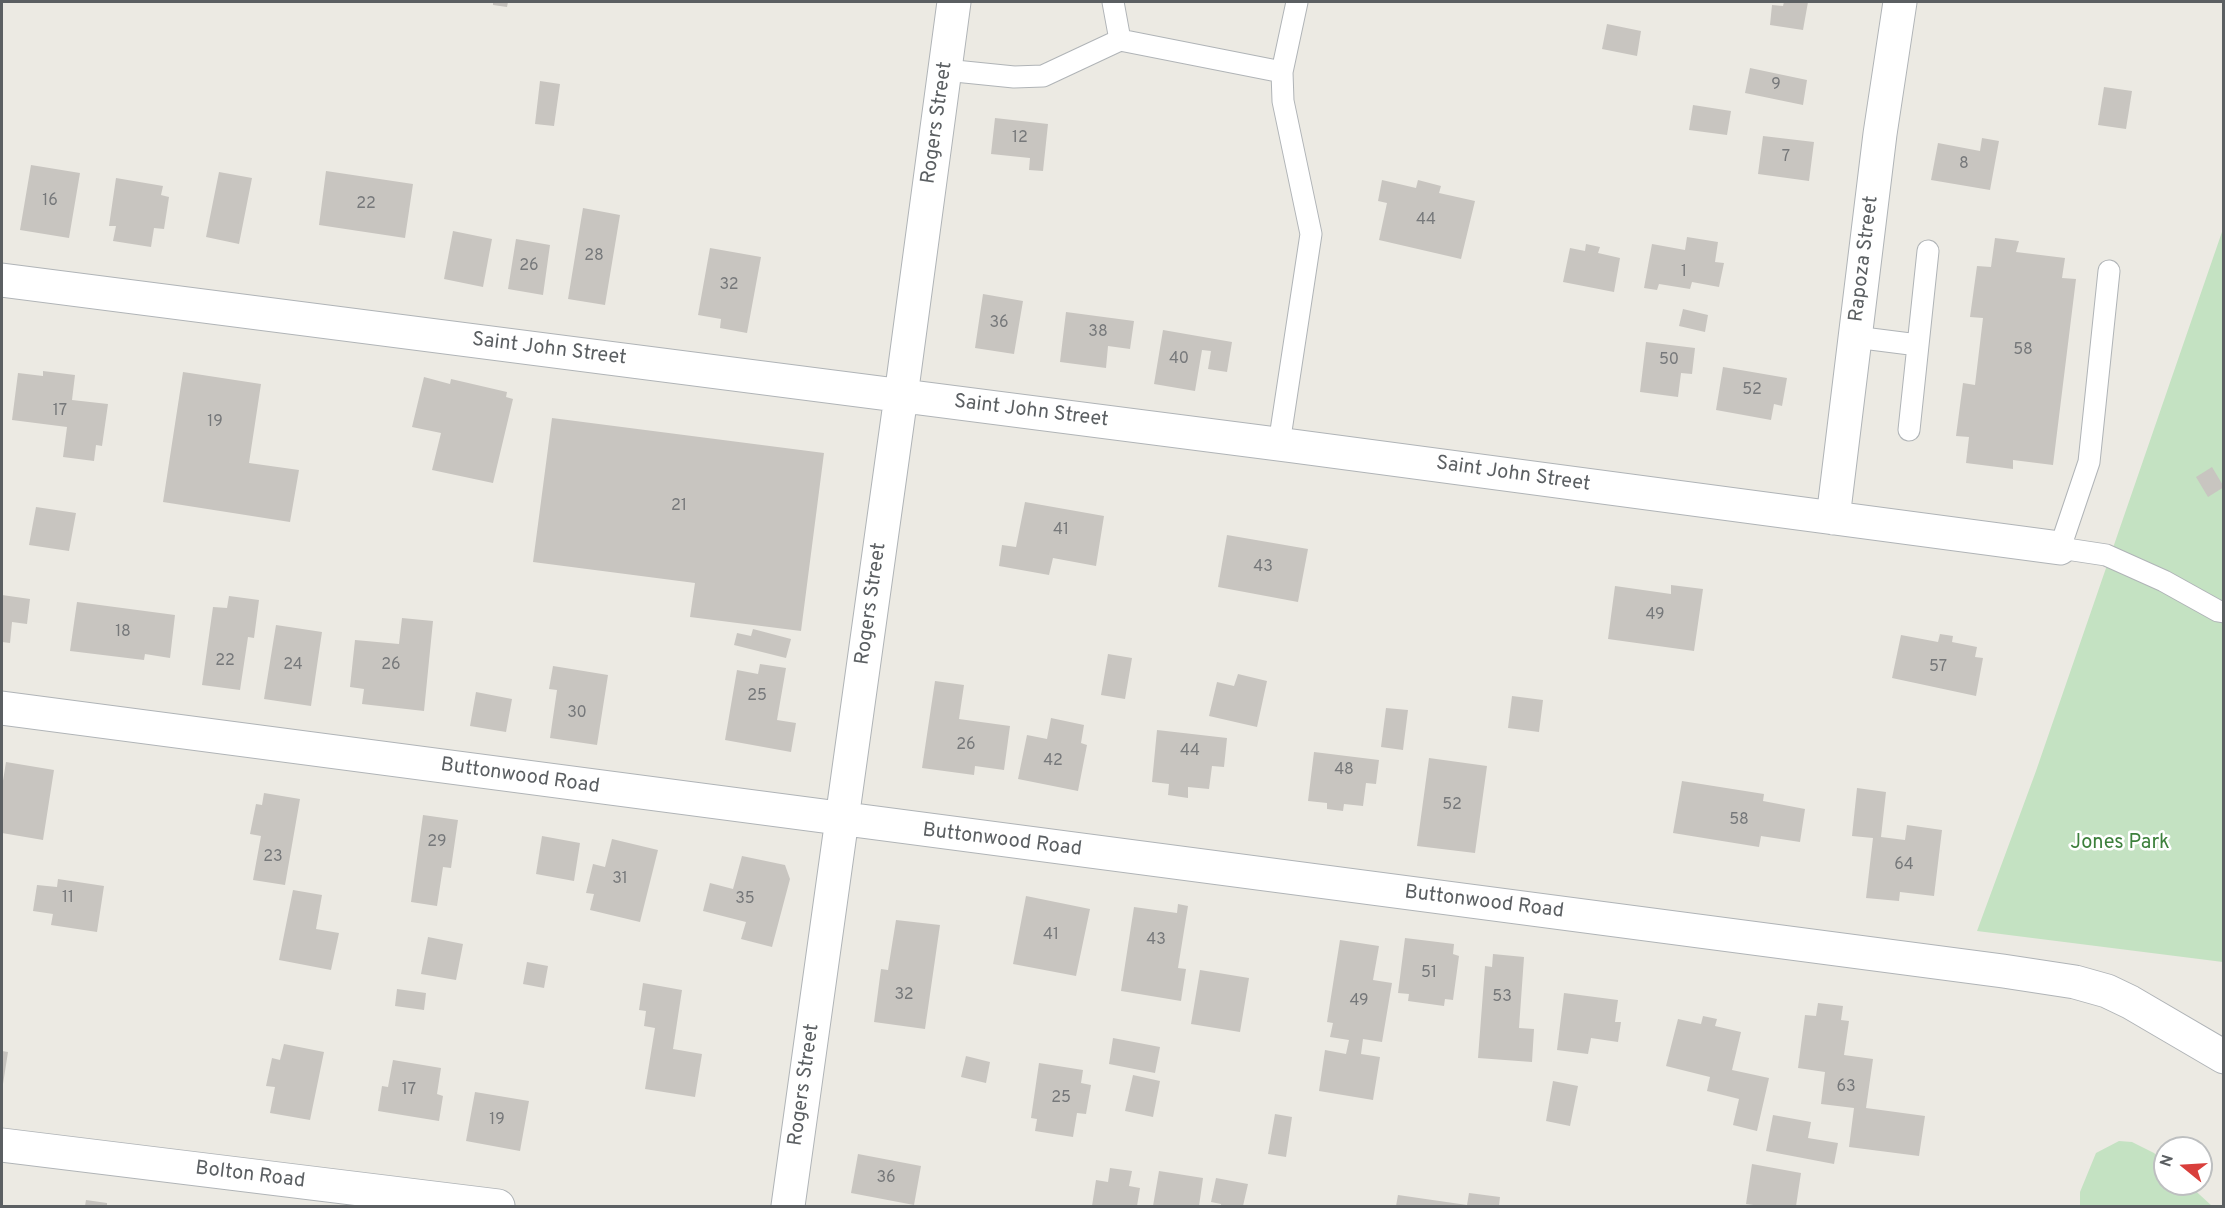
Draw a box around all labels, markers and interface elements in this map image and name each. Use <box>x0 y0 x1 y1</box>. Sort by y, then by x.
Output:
street label: Rogers Street <box>918 60 958 186</box>
house number: 9 <box>1771 76 1781 96</box>
house number: 12 <box>1012 129 1028 149</box>
house number: 7 <box>1782 148 1790 168</box>
house number: 8 <box>1959 155 1969 175</box>
house number: 16 <box>42 192 58 212</box>
house number: 22 <box>356 195 376 215</box>
street label: Rapoza Street <box>1845 195 1885 323</box>
house number: 44 <box>1416 211 1436 231</box>
house number: 28 <box>584 247 604 267</box>
house number: 26 <box>519 257 539 277</box>
house number: 1 <box>1681 263 1687 283</box>
house number: 32 <box>719 276 739 296</box>
house number: 36 <box>989 314 1009 334</box>
house number: 38 <box>1088 323 1108 343</box>
street label: Saint John Street <box>470 329 628 371</box>
house number: 58 <box>2013 341 2033 361</box>
house number: 40 <box>1169 350 1189 370</box>
house number: 50 <box>1659 351 1679 371</box>
house number: 52 <box>1742 381 1762 401</box>
street label: Saint John Street <box>952 391 1110 433</box>
house number: 17 <box>53 402 67 422</box>
house number: 19 <box>207 413 223 433</box>
street label: Saint John Street <box>1434 452 1592 498</box>
house number: 21 <box>671 497 687 517</box>
house number: 41 <box>1053 521 1069 541</box>
street label: Rogers Street <box>852 541 892 667</box>
house number: 43 <box>1253 558 1273 578</box>
house number: 49 <box>1645 606 1665 626</box>
house number: 18 <box>115 623 131 643</box>
house number: 22 <box>215 652 235 672</box>
house number: 24 <box>283 656 303 676</box>
house number: 26 <box>381 656 401 676</box>
house number: 57 <box>1929 658 1947 678</box>
house number: 25 <box>747 687 767 707</box>
house number: 30 <box>567 704 587 724</box>
house number: 26 <box>956 736 976 756</box>
house number: 44 <box>1180 742 1200 762</box>
house number: 42 <box>1043 752 1063 772</box>
street label: Buttonwood Road <box>439 754 601 800</box>
house number: 48 <box>1334 761 1354 781</box>
house number: 52 <box>1442 796 1462 816</box>
house number: 58 <box>1729 811 1749 831</box>
street label: Buttonwood Road <box>921 819 1083 863</box>
park label: Jones Park <box>2070 832 2170 856</box>
house number: 29 <box>427 833 447 853</box>
house number: 23 <box>263 848 283 868</box>
house number: 64 <box>1894 856 1914 876</box>
house number: 31 <box>612 870 628 890</box>
street label: Buttonwood Road <box>1403 881 1565 925</box>
house number: 11 <box>62 889 74 909</box>
house number: 35 <box>735 890 755 910</box>
house number: 41 <box>1043 926 1059 946</box>
house number: 43 <box>1146 931 1166 951</box>
house number: 51 <box>1421 964 1437 984</box>
house number: 32 <box>894 986 914 1006</box>
house number: 53 <box>1492 988 1512 1008</box>
house number: 49 <box>1349 992 1369 1012</box>
street label: Rogers Street <box>785 1022 825 1148</box>
house number: 63 <box>1836 1078 1856 1098</box>
house number: 17 <box>402 1081 416 1101</box>
house number: 25 <box>1051 1089 1071 1109</box>
house number: 19 <box>489 1111 505 1131</box>
north arrow <box>2153 1136 2213 1196</box>
text: N <box>2156 1152 2179 1170</box>
street label: Bolton Road <box>194 1157 306 1195</box>
house number: 36 <box>876 1169 896 1189</box>

